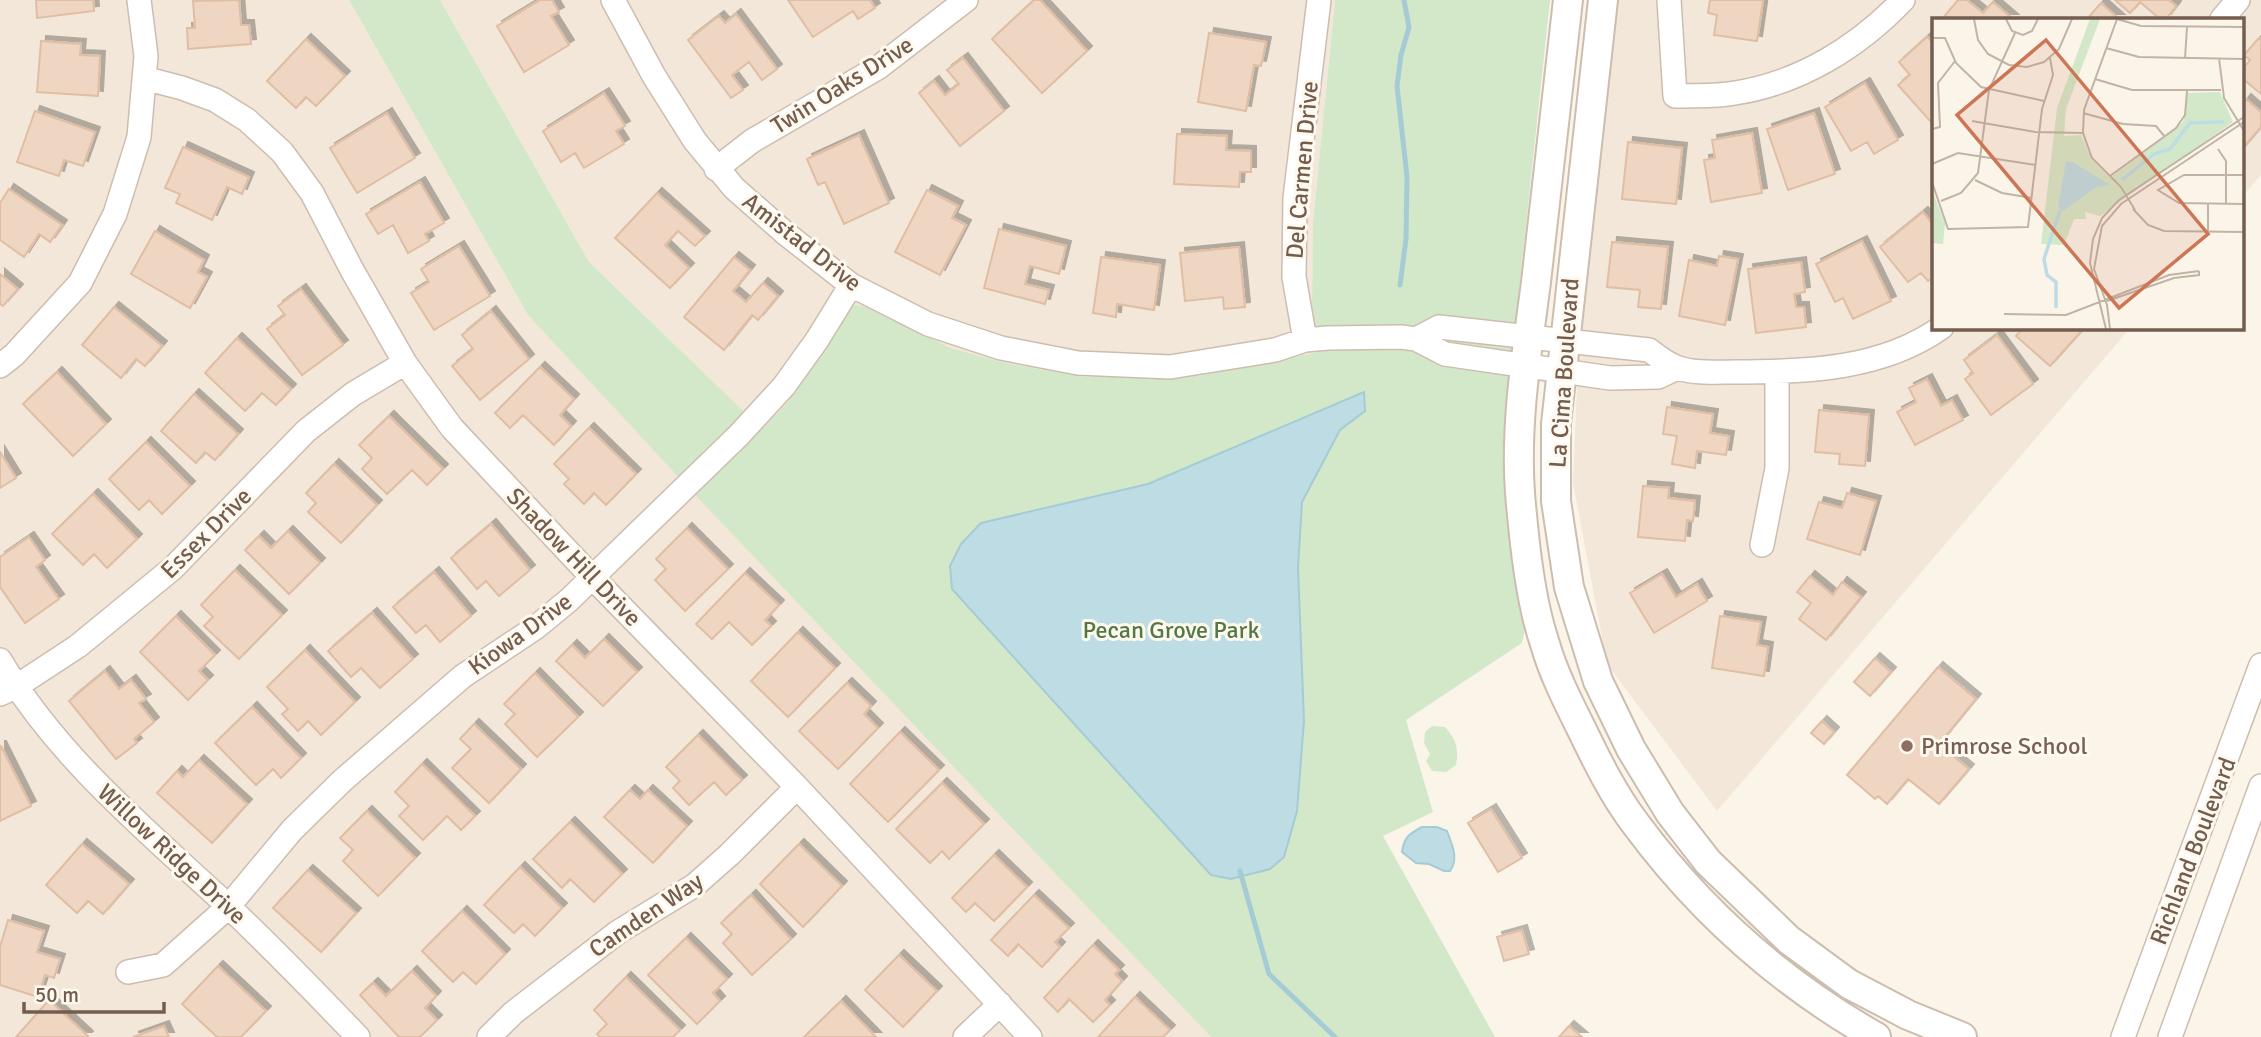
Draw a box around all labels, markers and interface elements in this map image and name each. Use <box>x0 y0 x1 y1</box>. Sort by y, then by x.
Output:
inset map <box>1932 18 2244 329</box>
street label: Twin Oaks Drive <box>765 29 919 141</box>
street label: Del Carmen Drive <box>1279 80 1325 260</box>
street label: Amistad Drive <box>736 186 868 298</box>
street label: La Cima Boulevard <box>1542 277 1586 469</box>
street label: Essex Drive <box>154 481 258 585</box>
street label: Shadow Hill Drive <box>500 481 648 633</box>
street label: Kiowa Drive <box>462 586 578 682</box>
park label: Pecan Grove Park <box>1083 615 1259 645</box>
place label: Primrose School <box>1921 731 2088 761</box>
marker: Primrose School <box>1899 738 1915 754</box>
street label: Richland Boulevard <box>2143 753 2243 949</box>
street label: Willow Ridge Drive <box>91 777 253 931</box>
street label: Camden Way <box>583 866 709 964</box>
scale bar <box>24 970 164 1014</box>
text: 50 m <box>35 982 79 1008</box>

